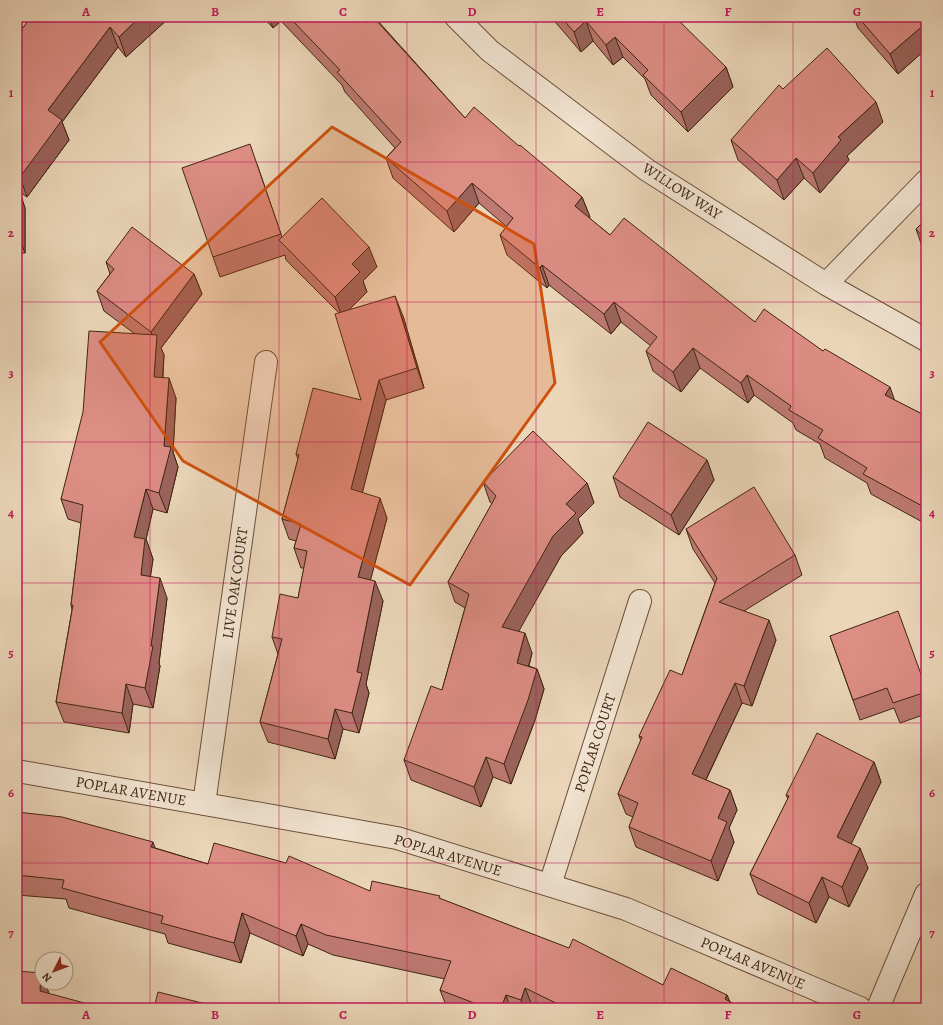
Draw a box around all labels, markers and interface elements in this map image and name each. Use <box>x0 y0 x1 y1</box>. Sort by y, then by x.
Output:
text: A <box>81 3 91 20</box>
text: B <box>211 3 219 20</box>
text: C <box>339 3 347 20</box>
text: D <box>467 3 477 20</box>
text: E <box>596 3 604 20</box>
text: F <box>725 3 732 20</box>
text: G <box>853 3 861 20</box>
text: 1 <box>9 84 14 101</box>
text: 1 <box>930 84 935 101</box>
street label: WILLOW WAY <box>638 157 726 225</box>
text: 2 <box>8 224 15 241</box>
text: 2 <box>929 224 936 241</box>
text: 3 <box>8 364 14 381</box>
text: 3 <box>929 364 935 381</box>
text: 4 <box>8 504 14 521</box>
text: 4 <box>929 504 935 521</box>
street label: LIVE OAK COURT <box>217 525 253 640</box>
text: 5 <box>8 644 14 661</box>
text: 5 <box>929 644 935 661</box>
street label: POPLAR COURT <box>570 690 621 795</box>
street label: POPLAR AVENUE <box>74 771 188 811</box>
text: 6 <box>8 784 14 801</box>
text: 6 <box>929 784 935 801</box>
street label: POPLAR AVENUE <box>392 829 504 881</box>
text: 7 <box>8 924 14 941</box>
text: 7 <box>929 924 935 941</box>
street label: POPLAR AVENUE <box>698 932 808 994</box>
north arrow <box>34 951 74 991</box>
text: N <box>39 969 55 985</box>
text: A <box>81 1006 91 1023</box>
text: B <box>211 1006 219 1023</box>
text: C <box>339 1006 347 1023</box>
text: D <box>467 1006 477 1023</box>
text: E <box>596 1006 604 1023</box>
text: F <box>725 1006 732 1023</box>
text: G <box>853 1006 861 1023</box>

